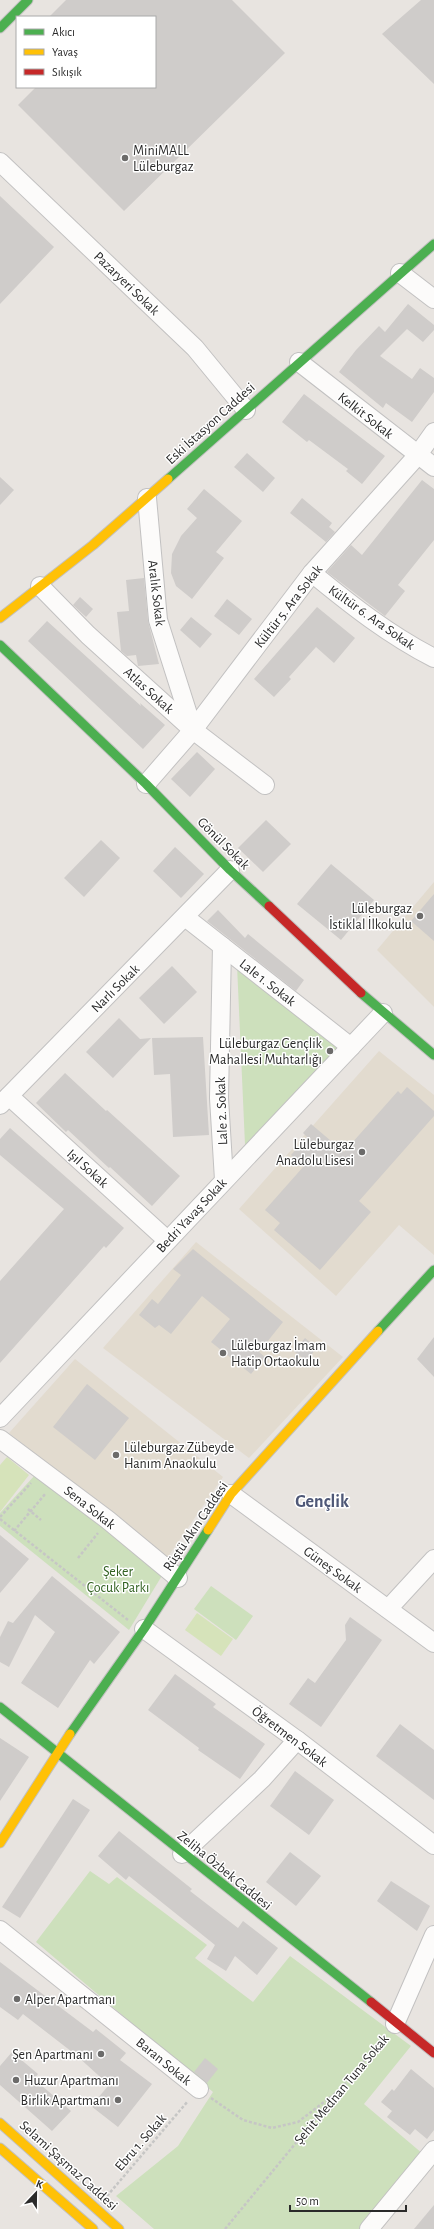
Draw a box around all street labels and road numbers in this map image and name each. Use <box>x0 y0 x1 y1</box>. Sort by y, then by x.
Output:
street label: Pazaryeri Sokak <box>91 249 162 319</box>
street label: Eski İstasyon Caddesi <box>162 378 258 467</box>
street label: Kelkit Sokak <box>335 390 396 442</box>
street label: Aralık Sokak <box>145 559 167 628</box>
street label: Kültür 5. Ara Sokak <box>252 562 326 651</box>
street label: Kültür 6. Ara Sokak <box>326 583 418 653</box>
street label: Atlas Sokak <box>121 665 176 717</box>
street label: Gönül Sokak <box>195 815 252 873</box>
street label: Lale 1. Sokak <box>237 957 299 1009</box>
street label: Narlı Sokak <box>89 962 143 1015</box>
street label: Lale 2. Sokak <box>214 1076 230 1145</box>
street label: Işıl Sokak <box>64 1147 111 1191</box>
street label: Bedri Yavaş Sokak <box>154 1175 230 1256</box>
street label: Rüştü Akın Caddesi <box>161 1479 231 1574</box>
street label: Sena Sokak <box>61 1484 118 1532</box>
street label: Güneş Sokak <box>301 1544 365 1596</box>
street label: Öğretmen Sokak <box>249 1702 332 1770</box>
street label: Zeliha Özbek Caddesi <box>175 1826 276 1913</box>
street label: Şehit Mednan Tuna Sokak <box>292 2032 392 2147</box>
street label: Baran Sokak <box>133 2035 194 2088</box>
street label: Ebru 1. Sokak <box>112 2111 169 2174</box>
street label: Selami Şaşmaz Caddesi <box>17 2118 120 2213</box>

